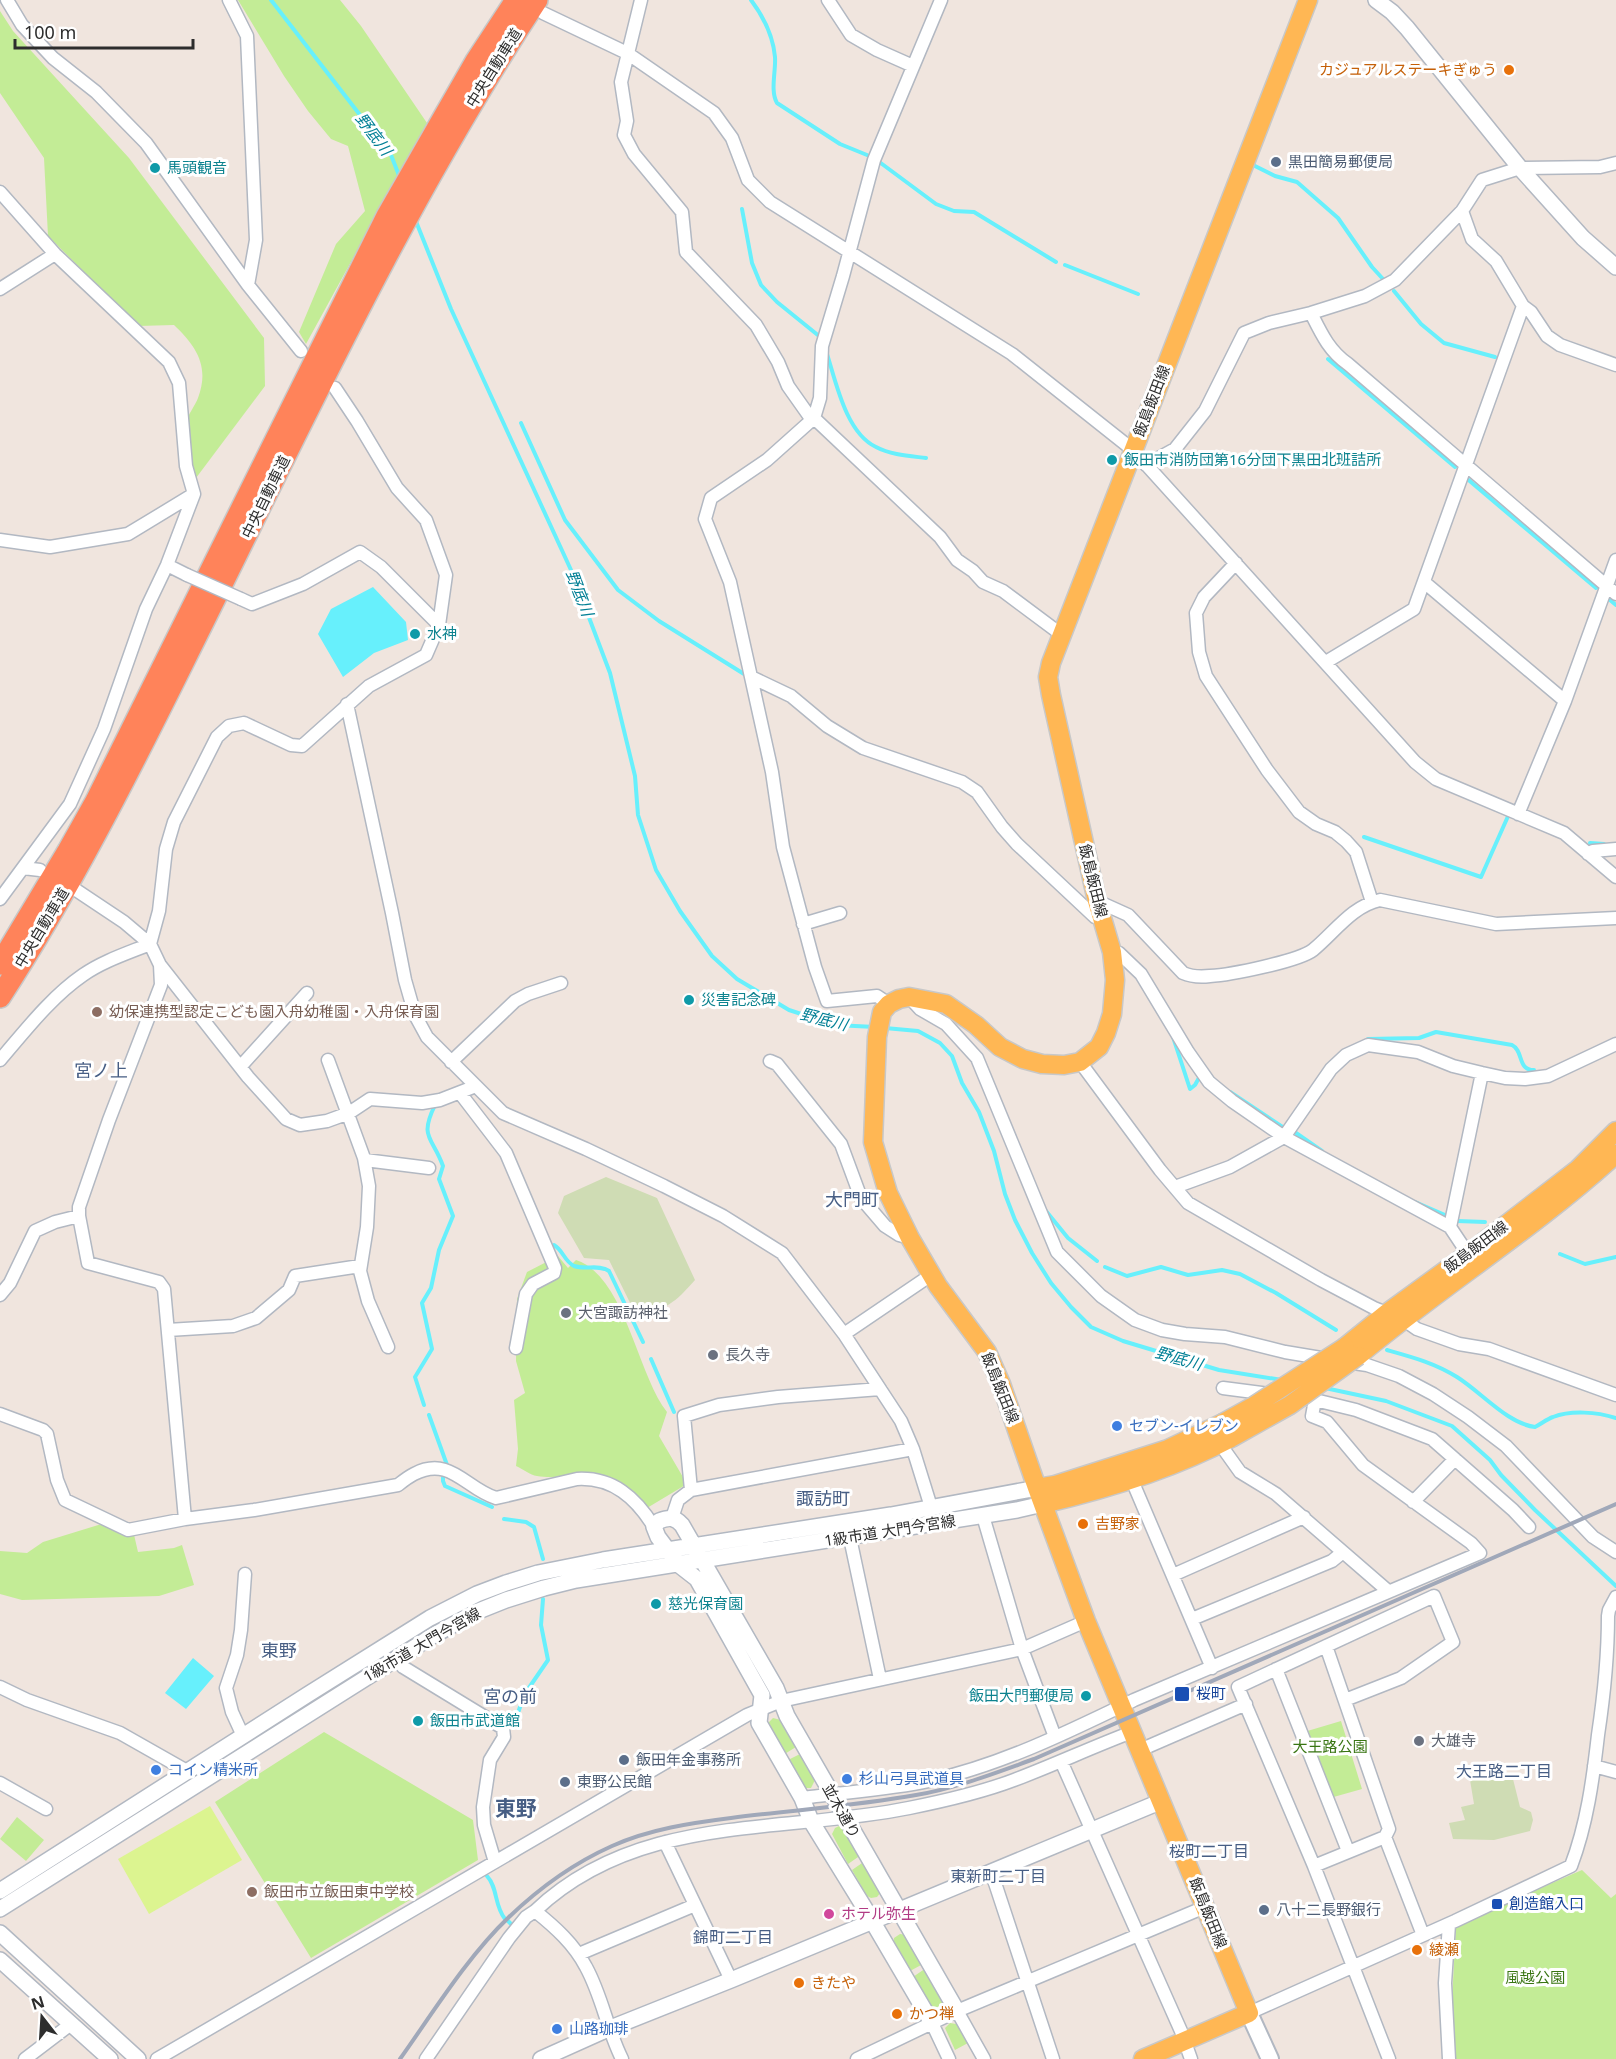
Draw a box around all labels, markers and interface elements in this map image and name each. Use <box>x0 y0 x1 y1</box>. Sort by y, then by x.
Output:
scale bar <box>15 12 194 50</box>
text: 100 m <box>24 20 76 44</box>
street label: 中央自動車道 <box>461 24 525 111</box>
place label: カジュアルステーキぎゅう <box>1319 59 1497 79</box>
marker: カジュアルステーキぎゅう <box>1502 63 1516 77</box>
water label: 野底川 <box>351 108 398 161</box>
place label: 黒田簡易郵便局 <box>1288 151 1393 171</box>
marker: 黒田簡易郵便局 <box>1269 155 1283 169</box>
place label: 馬頭観音 <box>167 157 227 177</box>
marker: 馬頭観音 <box>148 161 162 175</box>
street label: 飯島飯田線 <box>1128 362 1174 439</box>
place label: 飯田市消防団第16分団下黒田北班詰所 <box>1124 449 1381 469</box>
street label: 中央自動車道 <box>236 452 294 541</box>
marker: 飯田市消防団第16分団下黒田北班詰所 <box>1105 453 1119 467</box>
water label: 野底川 <box>561 567 600 621</box>
place label: 水神 <box>427 623 457 643</box>
marker: 水神 <box>408 627 422 641</box>
street label: 飯島飯田線 <box>1075 842 1113 920</box>
street label: 中央自動車道 <box>9 884 73 971</box>
place label: 災害記念碑 <box>701 989 776 1009</box>
marker: 災害記念碑 <box>682 993 696 1007</box>
place label: 幼保連携型認定こども園入舟幼稚園・入舟保育園 <box>109 1001 439 1021</box>
water label: 野底川 <box>798 1003 852 1036</box>
marker: 幼保連携型認定こども園入舟幼稚園・入舟保育園 <box>90 1005 104 1019</box>
district label: 宮ノ上 <box>74 1058 128 1082</box>
district label: 大門町 <box>825 1187 879 1211</box>
street label: 飯島飯田線 <box>1439 1216 1511 1277</box>
place label: 大宮諏訪神社 <box>578 1302 668 1322</box>
marker: 大宮諏訪神社 <box>559 1306 573 1320</box>
water label: 野底川 <box>1153 1341 1207 1376</box>
place label: 長久寺 <box>725 1344 770 1364</box>
marker: 長久寺 <box>706 1348 720 1362</box>
street label: 飯島飯田線 <box>978 1349 1024 1426</box>
place label: セブン-イレブン <box>1129 1415 1239 1435</box>
marker: セブン-イレブン <box>1110 1419 1124 1433</box>
district label: 諏訪町 <box>796 1486 850 1510</box>
street label: 1級市道 大門今宮線 <box>823 1510 957 1550</box>
place label: 吉野家 <box>1095 1513 1140 1533</box>
marker: 吉野家 <box>1076 1517 1090 1531</box>
place label: 慈光保育園 <box>668 1593 743 1613</box>
marker: 慈光保育園 <box>649 1597 663 1611</box>
street label: 1級市道 大門今宮線 <box>359 1602 484 1686</box>
district label: 東野 <box>261 1638 297 1662</box>
place label: 桜町 <box>1196 1683 1226 1703</box>
district label: 宮の前 <box>483 1684 537 1708</box>
place label: 飯田大門郵便局 <box>969 1685 1074 1705</box>
marker: 桜町 <box>1173 1685 1191 1703</box>
marker: 飯田大門郵便局 <box>1079 1689 1093 1703</box>
place label: 飯田市武道館 <box>430 1710 520 1730</box>
marker: 飯田市武道館 <box>411 1714 425 1728</box>
place label: 大雄寺 <box>1431 1730 1476 1750</box>
marker: 大雄寺 <box>1412 1734 1426 1748</box>
park label: 大王路公園 <box>1292 1736 1368 1756</box>
place label: 飯田年金事務所 <box>636 1749 741 1769</box>
marker: 飯田年金事務所 <box>617 1753 631 1767</box>
place label: コイン精米所 <box>168 1759 258 1779</box>
district label: 大王路二丁目 <box>1456 1760 1552 1782</box>
marker: コイン精米所 <box>149 1763 163 1777</box>
place label: 杉山弓具武道具 <box>859 1768 964 1788</box>
place label: 東野公民館 <box>577 1771 652 1791</box>
marker: 杉山弓具武道具 <box>840 1772 854 1786</box>
marker: 東野公民館 <box>558 1775 572 1789</box>
street label: 並木通り <box>819 1779 865 1842</box>
district label: 東野 <box>495 1794 537 1822</box>
district label: 桜町二丁目 <box>1169 1840 1249 1862</box>
district label: 東新町二丁目 <box>950 1865 1046 1887</box>
street label: 飯島飯田線 <box>1186 1874 1232 1951</box>
place label: 飯田市立飯田東中学校 <box>264 1881 414 1901</box>
marker: 飯田市立飯田東中学校 <box>245 1885 259 1899</box>
place label: 創造館入口 <box>1509 1893 1584 1913</box>
marker: 創造館入口 <box>1490 1897 1504 1911</box>
place label: 八十二長野銀行 <box>1276 1899 1381 1919</box>
place label: ホテル弥生 <box>841 1903 916 1923</box>
marker: 八十二長野銀行 <box>1257 1903 1271 1917</box>
marker: ホテル弥生 <box>822 1907 836 1921</box>
district label: 錦町二丁目 <box>693 1926 773 1948</box>
place label: 綾瀬 <box>1429 1939 1459 1959</box>
marker: 綾瀬 <box>1410 1943 1424 1957</box>
park label: 風越公園 <box>1505 1967 1565 1987</box>
place label: きたや <box>811 1972 856 1992</box>
marker: きたや <box>792 1976 806 1990</box>
north arrow <box>12 1987 72 2047</box>
text: N <box>28 1990 47 2015</box>
place label: かつ禅 <box>909 2003 954 2023</box>
marker: かつ禅 <box>890 2007 904 2021</box>
place label: 山路珈琲 <box>569 2018 629 2038</box>
marker: 山路珈琲 <box>550 2022 564 2036</box>

